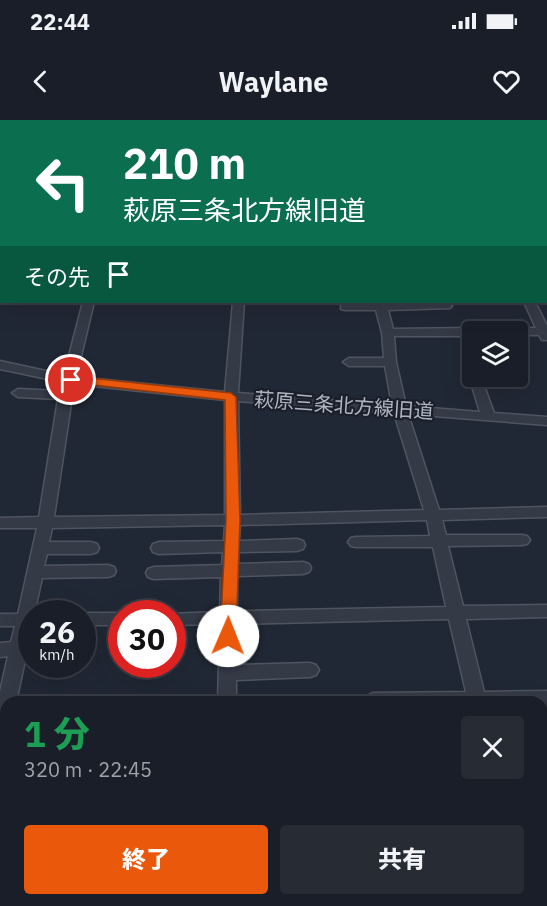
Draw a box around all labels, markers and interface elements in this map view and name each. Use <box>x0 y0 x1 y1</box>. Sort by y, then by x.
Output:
text: 22:44 <box>30 7 90 36</box>
text: Waylane <box>219 64 328 99</box>
icon: back <box>24 65 57 98</box>
icon: heart <box>490 65 523 98</box>
text: 210 m <box>123 136 246 191</box>
icon: left <box>24 144 102 222</box>
text: 萩原三条北方線旧道 <box>123 192 366 227</box>
icon: arrive <box>102 258 135 291</box>
text: その先 <box>24 262 90 291</box>
map controls <box>462 321 528 387</box>
button: layers <box>462 321 528 387</box>
pin <box>45 354 96 405</box>
icon: arrive <box>54 363 87 396</box>
street label: 萩原三条北方線旧道 <box>253 385 435 425</box>
speed limit sign: 30 <box>108 600 186 678</box>
position arrow <box>196 604 260 668</box>
text: 26 <box>39 612 75 651</box>
text: km/h <box>39 645 75 664</box>
text: 1 分 <box>24 710 90 757</box>
button: close <box>461 716 524 779</box>
text: 320 m · 22:45 <box>24 756 152 783</box>
button: 終了 <box>24 825 268 894</box>
button: 共有 <box>280 825 524 894</box>

